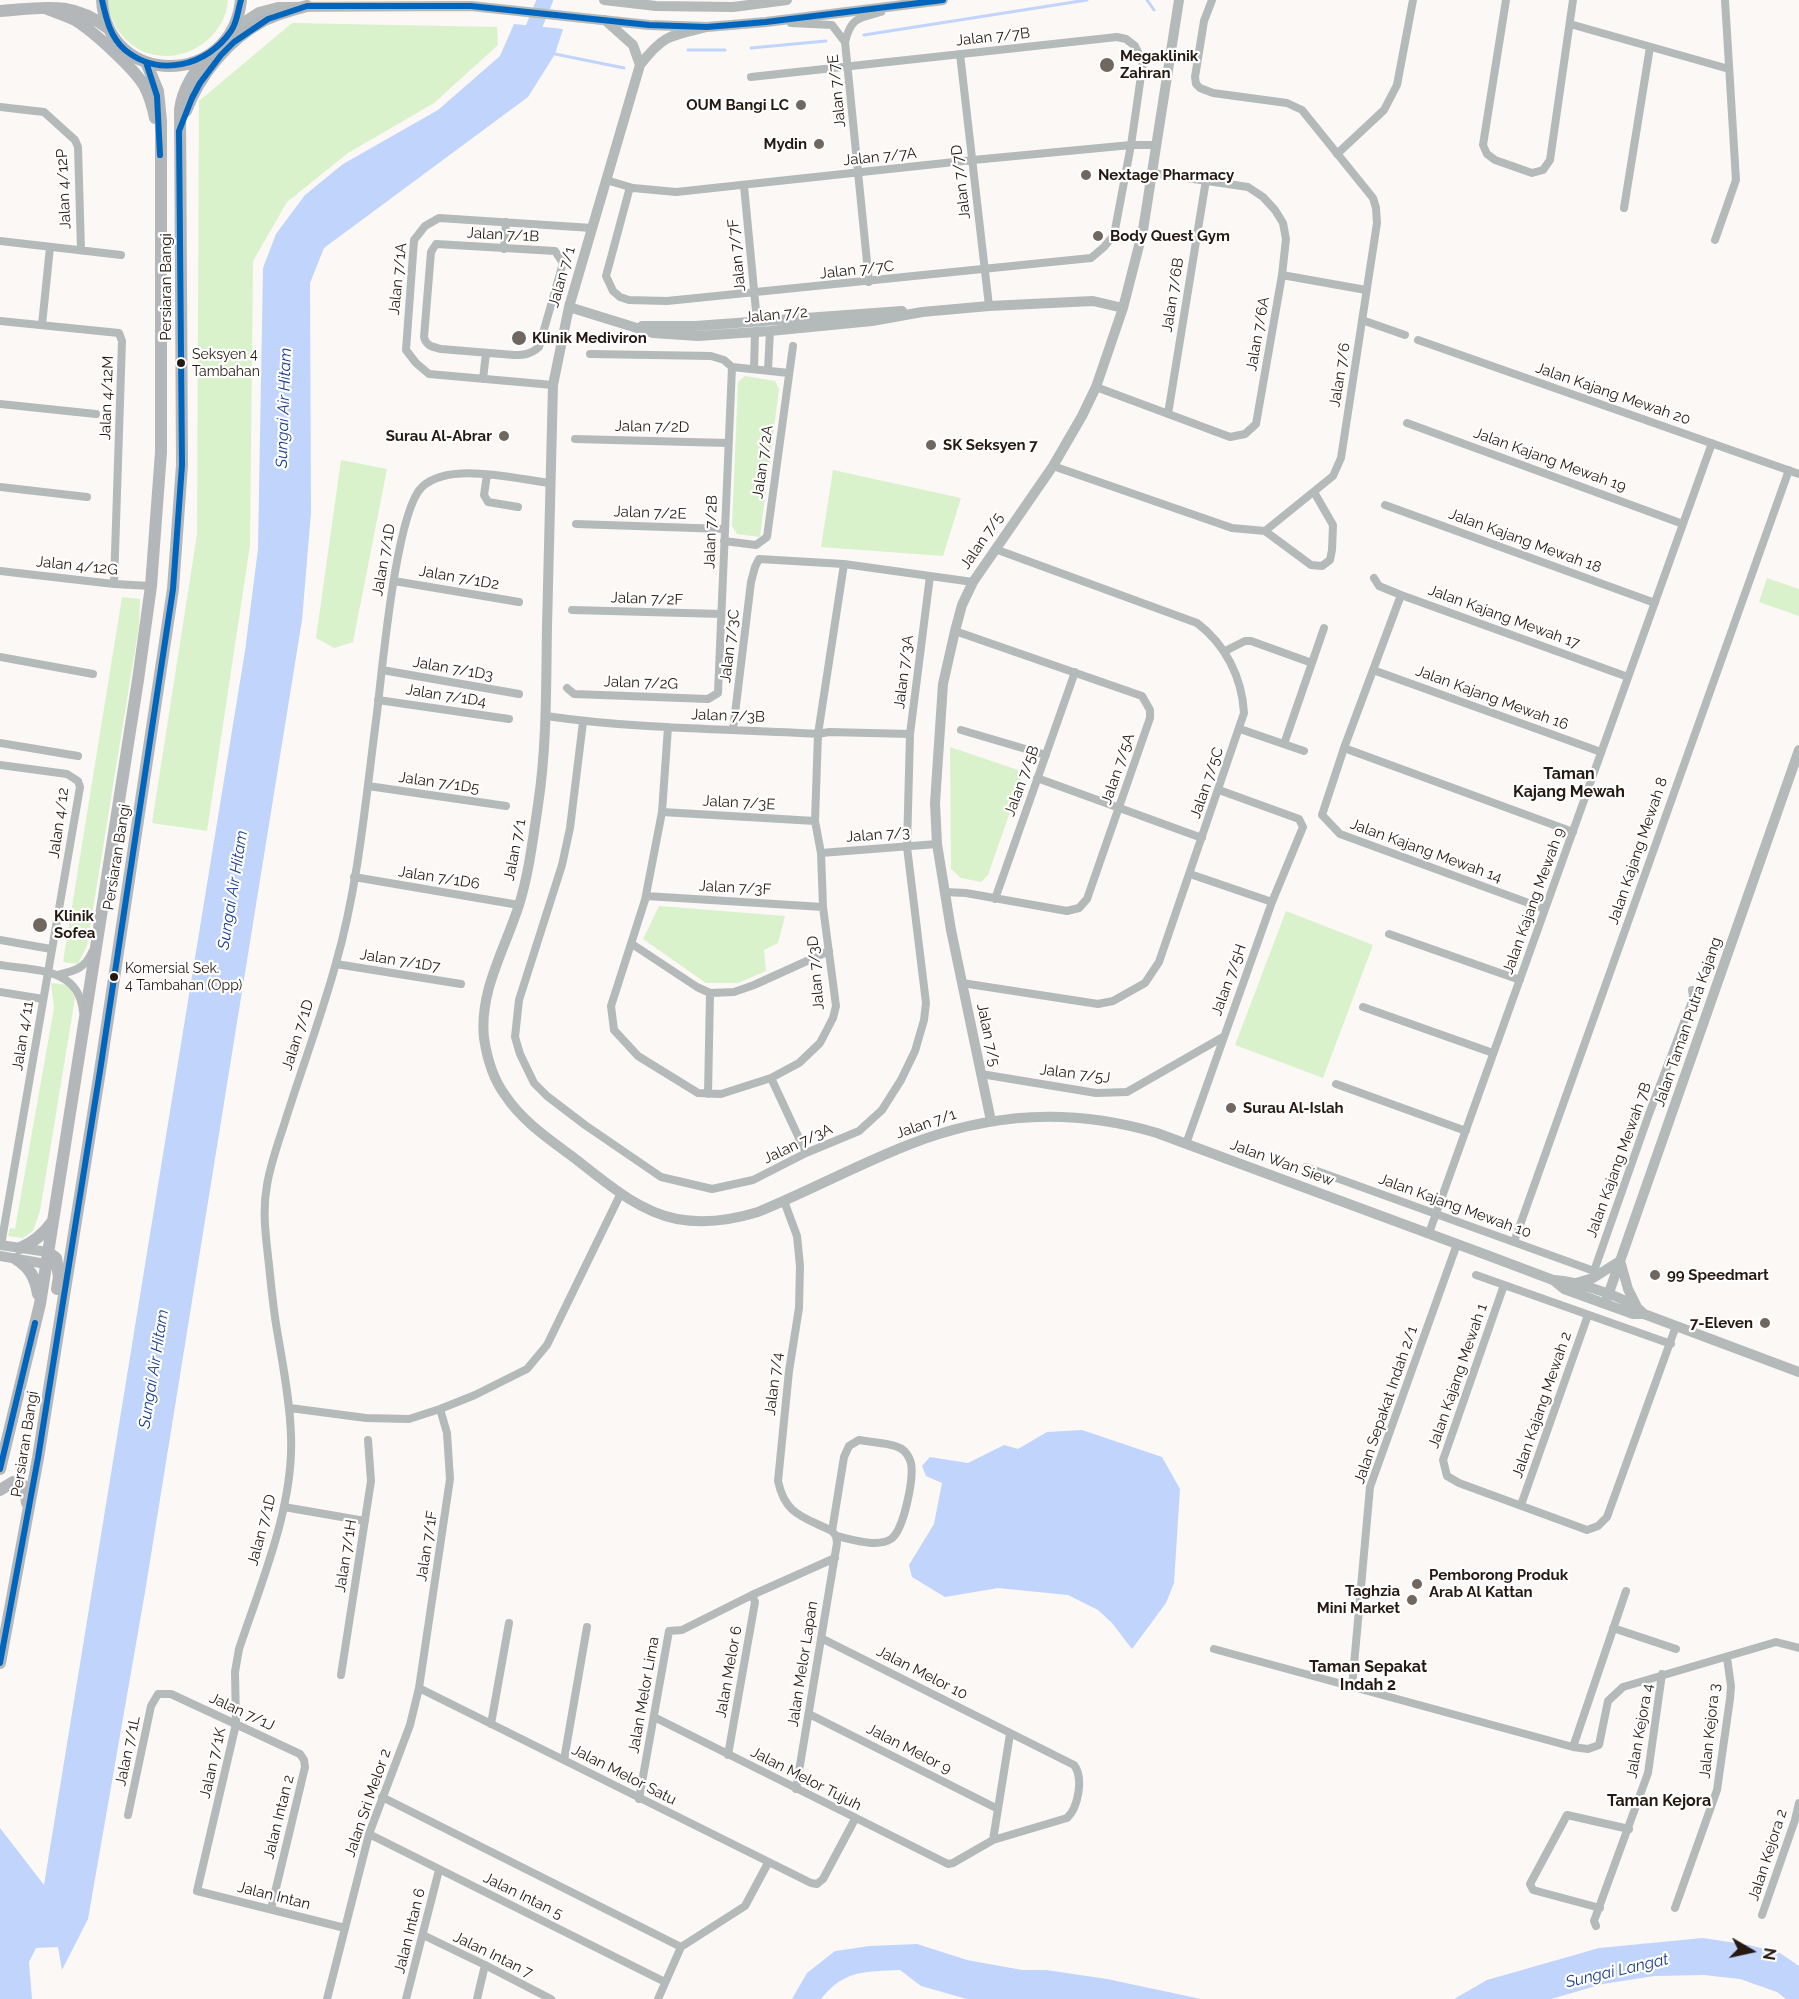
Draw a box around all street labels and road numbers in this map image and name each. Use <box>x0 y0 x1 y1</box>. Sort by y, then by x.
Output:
street label: Jalan 7/7B <box>955 24 1031 50</box>
street label: Jalan 7/7E <box>824 54 850 128</box>
street label: Jalan 7/7A <box>842 144 918 170</box>
street label: Jalan 7/7D <box>947 144 975 220</box>
street label: Jalan 4/12P <box>53 148 75 230</box>
street label: Jalan 7/7F <box>724 218 750 292</box>
street label: Jalan 7/1B <box>466 224 540 246</box>
street label: Persiaran Bangi <box>157 233 175 341</box>
street label: Jalan 7/1A <box>385 242 411 316</box>
street label: Jalan 7/1 <box>545 245 579 309</box>
street label: Jalan 7/7C <box>819 257 895 283</box>
street label: Jalan 7/6B <box>1158 257 1188 333</box>
street label: Jalan 7/6A <box>1243 296 1273 372</box>
street label: Jalan 7/2 <box>743 303 809 327</box>
street label: Jalan 7/6 <box>1326 341 1354 409</box>
street label: Jalan 4/12M <box>97 356 117 440</box>
street label: Jalan Kajang Mewah 20 <box>1533 359 1693 429</box>
street label: Jalan 7/2D <box>615 417 689 437</box>
street label: Jalan 7/2A <box>749 424 777 500</box>
street label: Jalan Kajang Mewah 19 <box>1471 424 1629 496</box>
street label: Jalan 7/2B <box>701 495 721 569</box>
street label: Jalan 7/2E <box>613 503 687 523</box>
street label: Jalan Kajang Mewah 18 <box>1446 505 1604 577</box>
street label: Jalan 7/5 <box>957 509 1007 573</box>
street label: Jalan 7/1D <box>369 522 399 598</box>
street label: Jalan 4/12G <box>35 553 119 579</box>
street label: Jalan 7/1D2 <box>418 562 500 594</box>
street label: Jalan Kajang Mewah 17 <box>1426 581 1582 653</box>
street label: Jalan 7/2F <box>610 589 684 609</box>
street label: Jalan 7/3C <box>717 608 743 684</box>
street label: Jalan 7/3A <box>891 634 917 710</box>
street label: Jalan 7/1D3 <box>411 653 495 685</box>
street label: Jalan Kajang Mewah 16 <box>1413 662 1571 734</box>
street label: Jalan 7/2G <box>603 673 679 693</box>
street label: Jalan 7/1D4 <box>404 681 488 711</box>
street label: Jalan 7/3B <box>691 706 765 726</box>
street label: Jalan 7/5A <box>1097 731 1139 807</box>
street label: Jalan 7/5B <box>1001 743 1043 819</box>
street label: Jalan 7/5C <box>1186 745 1228 821</box>
street label: Jalan 7/1D5 <box>397 768 481 798</box>
street label: Jalan Kajang Mewah 8 <box>1604 775 1672 927</box>
street label: Jalan 4/12 <box>45 786 73 860</box>
street label: Jalan 7/3E <box>702 792 776 814</box>
street label: Persiaran Bangi <box>100 803 134 911</box>
street label: Jalan Kajang Mewah 14 <box>1348 815 1504 887</box>
street label: Jalan 7/1 <box>500 818 530 882</box>
street label: Jalan 7/3 <box>845 824 911 846</box>
street label: Jalan Kajang Mewah 9 <box>1499 825 1569 977</box>
street label: Jalan 7/1D6 <box>397 863 481 893</box>
street label: Jalan 7/3F <box>698 877 772 899</box>
street label: Jalan 7/3D <box>804 935 828 1011</box>
street label: Jalan Taman Putra Kajang <box>1650 935 1726 1109</box>
street label: Jalan 7/5H <box>1208 942 1250 1018</box>
street label: Jalan 7/1D7 <box>359 946 441 976</box>
street label: Jalan 7/1D <box>278 997 318 1073</box>
street label: Jalan 4/11 <box>9 1000 37 1072</box>
street label: Jalan 7/5 <box>973 1002 1003 1068</box>
street label: Jalan 7/5J <box>1039 1061 1111 1087</box>
street label: Jalan Kajang Mewah 7B <box>1583 1080 1655 1240</box>
street label: Jalan 7/1 <box>894 1105 958 1143</box>
street label: Jalan 7/3A <box>761 1120 835 1168</box>
street label: Jalan Wan Siew <box>1228 1136 1336 1190</box>
street label: Jalan Kajang Mewah 10 <box>1376 1170 1534 1242</box>
street label: Jalan Kajang Mewah 1 <box>1425 1301 1491 1451</box>
street label: Jalan Sepakat Indah 2/1 <box>1350 1324 1422 1486</box>
street label: Jalan Kajang Mewah 2 <box>1509 1330 1575 1480</box>
street label: Jalan 7/4 <box>761 1352 787 1416</box>
street label: Persiaran Bangi <box>8 1390 42 1498</box>
street label: Jalan 7/1D <box>244 1492 280 1568</box>
street label: Jalan 7/1F <box>413 1509 441 1583</box>
street label: Jalan 7/1H <box>331 1518 361 1594</box>
street label: Jalan Melor Lapan <box>784 1600 822 1728</box>
street label: Jalan Melor 6 <box>712 1625 746 1719</box>
street label: Jalan Melor Lima <box>625 1635 663 1755</box>
street label: Jalan Melor 10 <box>874 1642 970 1704</box>
street label: Jalan Kejora 4 <box>1623 1682 1657 1780</box>
street label: Jalan Kejora 3 <box>1696 1683 1724 1779</box>
street label: Jalan 7/1J <box>207 1689 277 1735</box>
street label: Jalan 7/1L <box>112 1714 144 1788</box>
street label: Jalan Melor 9 <box>864 1720 954 1778</box>
street label: Jalan 7/1K <box>196 1726 230 1800</box>
street label: Jalan Melor Satu <box>569 1741 679 1809</box>
street label: Jalan Melor Tujuh <box>748 1743 864 1815</box>
street label: Jalan Sri Melor 2 <box>341 1747 395 1859</box>
street label: Jalan Intan 2 <box>260 1773 298 1861</box>
street label: Jalan Kejora 2 <box>1745 1807 1791 1903</box>
street label: Jalan Intan 5 <box>480 1869 566 1923</box>
street label: Jalan Intan <box>236 1878 312 1914</box>
street label: Jalan Intan 6 <box>391 1886 429 1976</box>
street label: Jalan Intan 7 <box>450 1928 536 1982</box>

